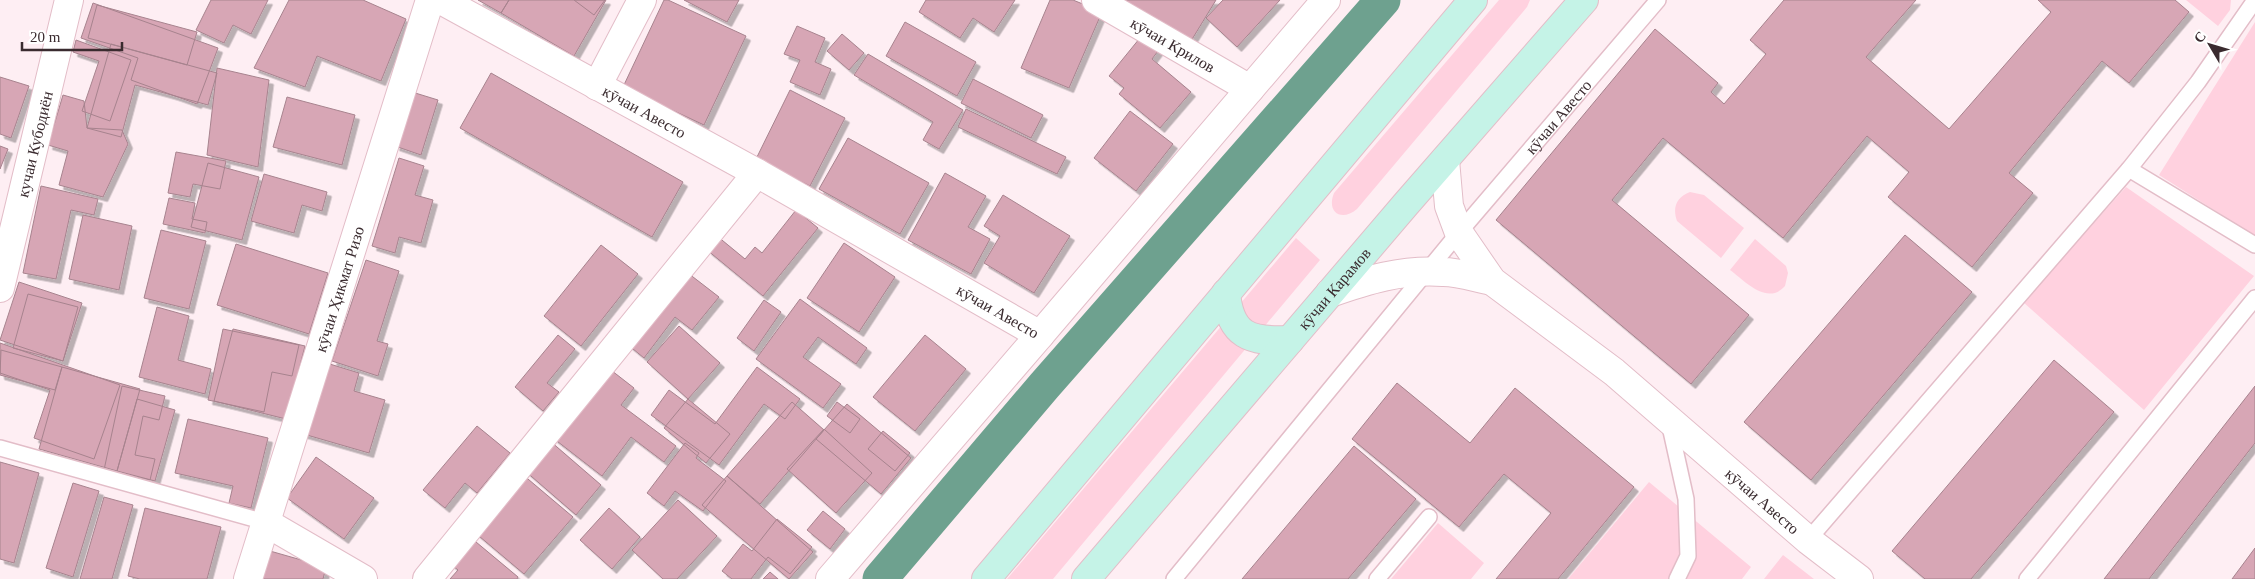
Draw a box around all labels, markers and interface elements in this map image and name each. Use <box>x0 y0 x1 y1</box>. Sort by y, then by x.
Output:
street label: кӯчаи Крилов <box>1128 14 1219 76</box>
scale bar <box>22 20 122 52</box>
north arrow <box>2185 20 2235 70</box>
text: 20 m <box>30 29 61 45</box>
text: С <box>2191 29 2209 46</box>
street label: кӯчаи Авесто <box>1522 76 1594 157</box>
street label: кӯчаи Авесто <box>600 82 689 141</box>
street label: кучаи Кубодиён <box>14 89 56 199</box>
street label: кӯчаи Ҳикмат Ризо <box>311 224 367 354</box>
street label: кӯчаи Карамов <box>1294 244 1374 333</box>
street label: кӯчаи Авесто <box>954 281 1042 341</box>
street label: кӯчаи Авесто <box>1722 464 1803 537</box>

